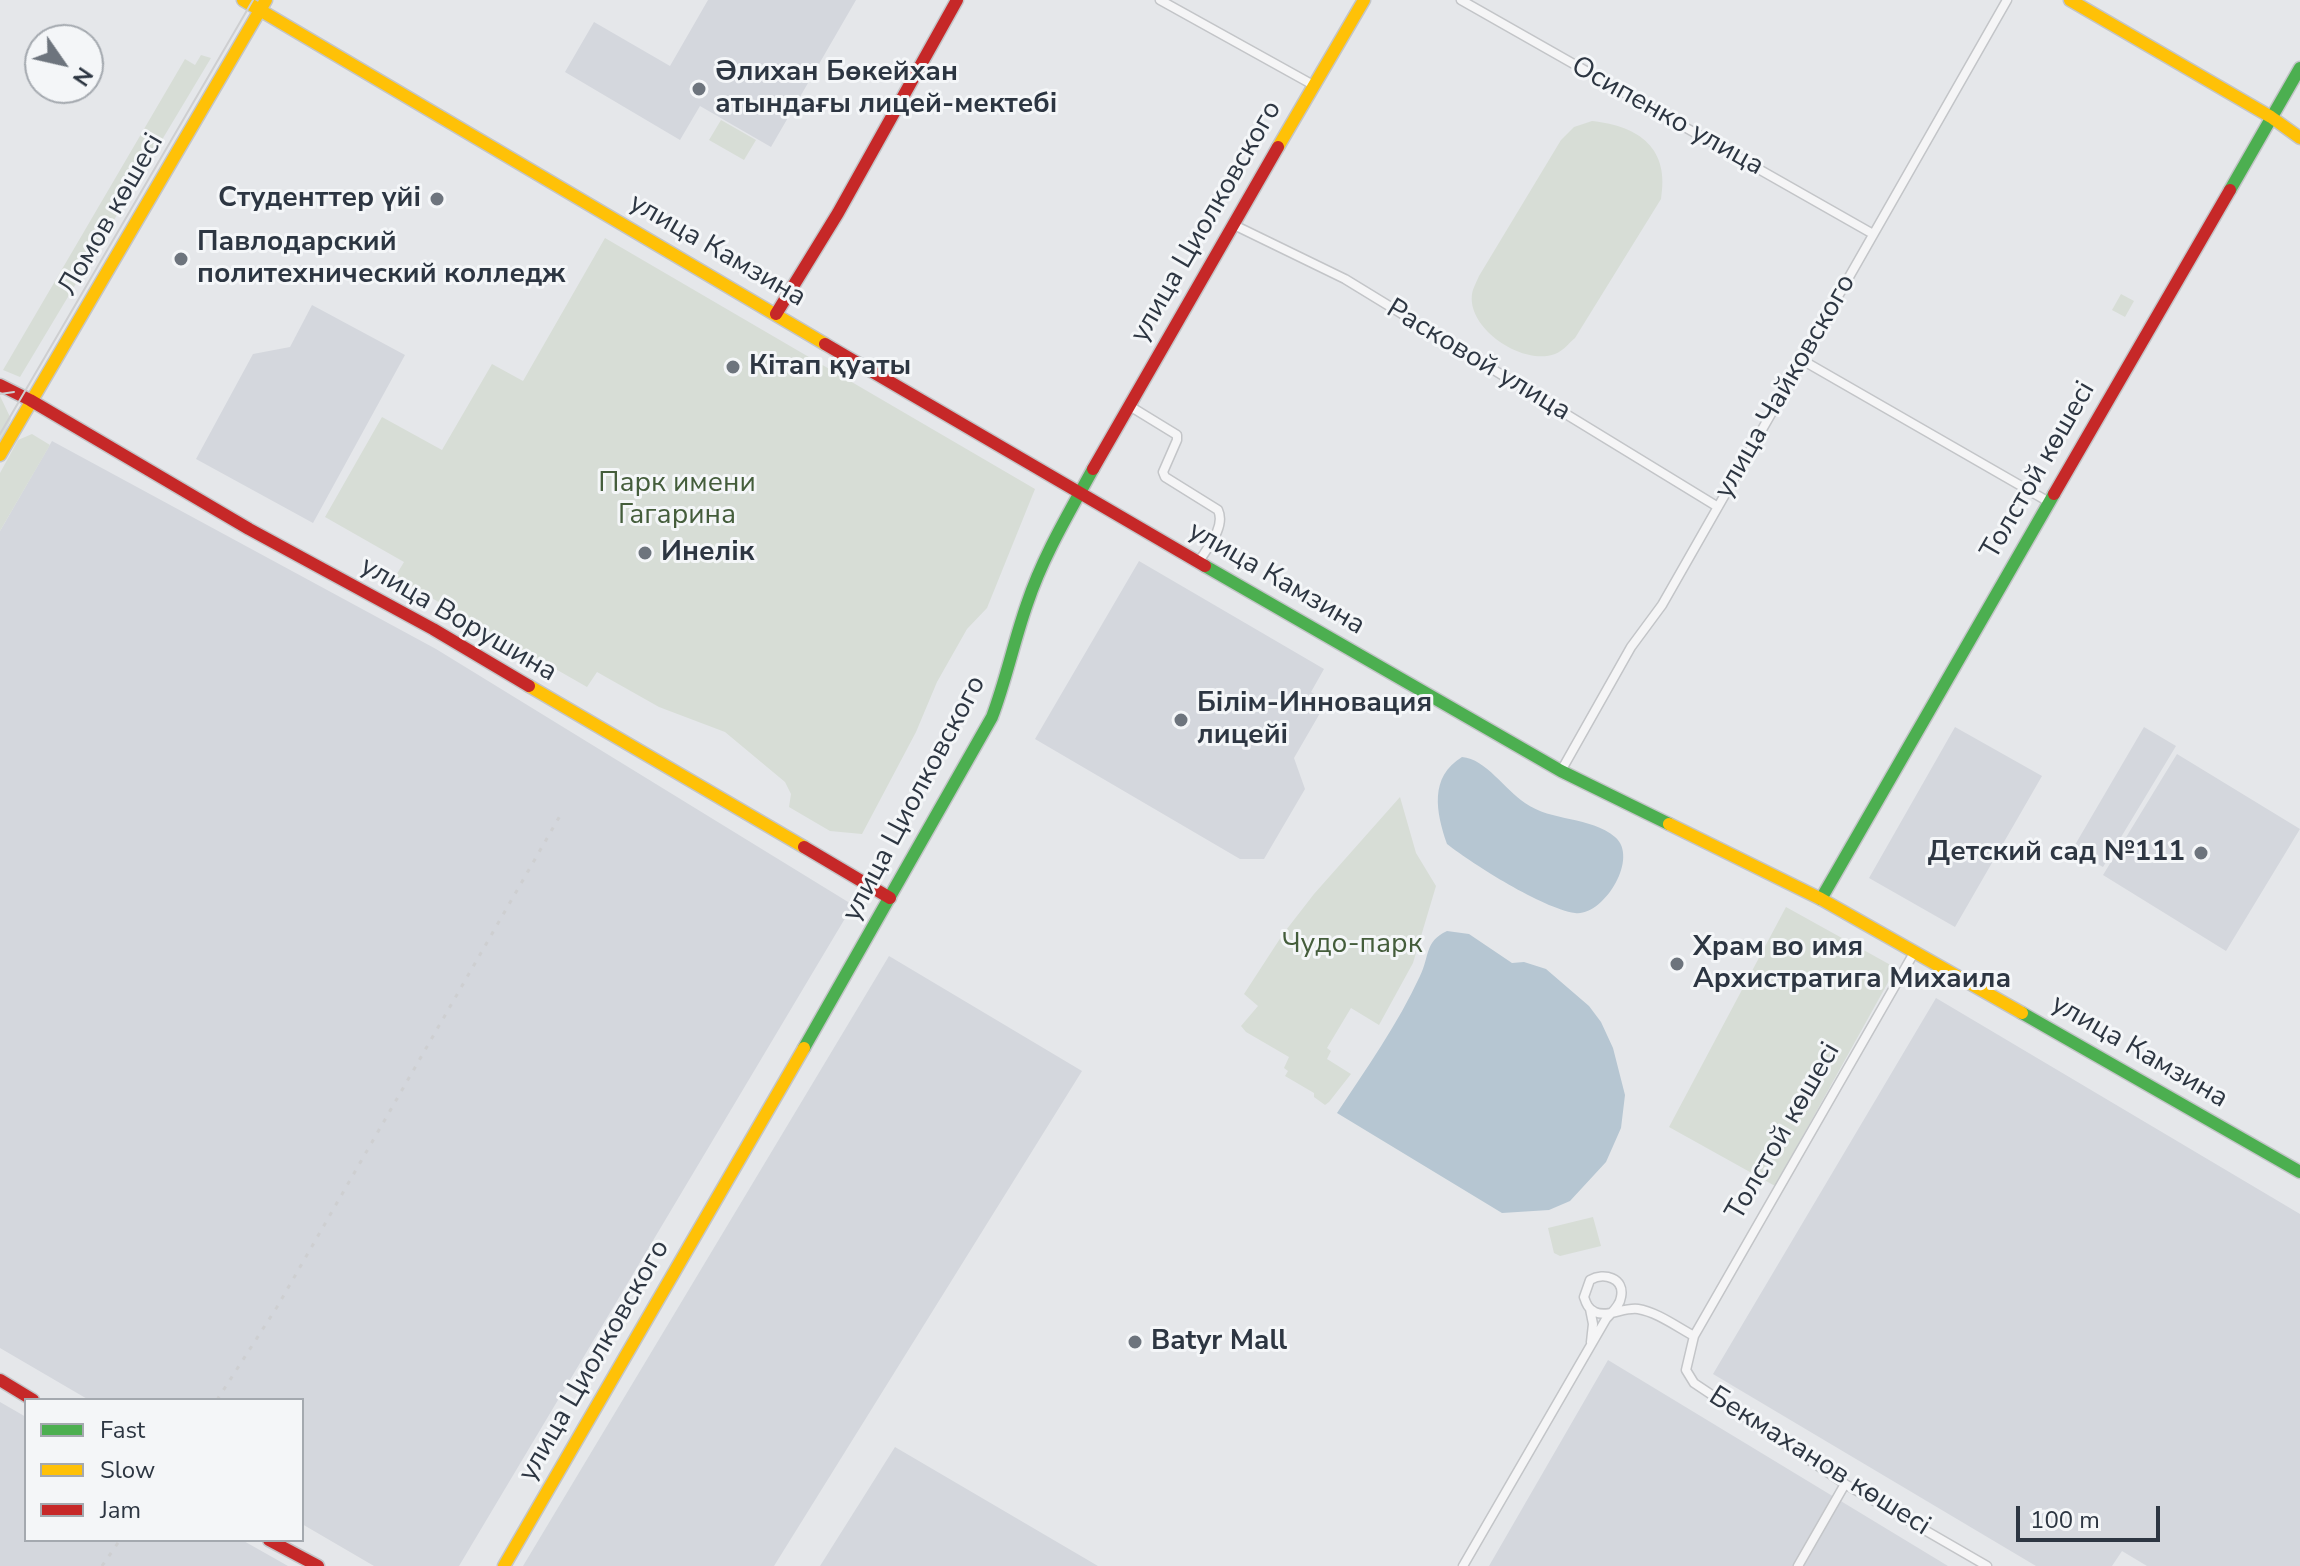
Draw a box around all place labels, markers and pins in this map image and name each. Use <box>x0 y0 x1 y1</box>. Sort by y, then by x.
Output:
place label: Әлихан Бөкейхан атындағы лицей-мектебі <box>715 56 1057 122</box>
marker: Әлихан Бөкейхан атындағы лицей-мектебі <box>690 80 708 98</box>
place label: Студенттер үйі <box>218 182 421 216</box>
marker: Студенттер үйі <box>428 190 446 208</box>
place label: Павлодарский политехнический колледж <box>197 226 565 292</box>
marker: Павлодарский политехнический колледж <box>172 250 190 268</box>
place label: Кітап қуаты <box>749 350 911 384</box>
marker: Кітап қуаты <box>724 358 742 376</box>
place label: Инелік <box>661 536 754 570</box>
marker: Инелік <box>636 544 654 562</box>
place label: Білім-Инновация лицейі <box>1197 687 1432 753</box>
marker: Білім-Инновация лицейі <box>1172 711 1190 729</box>
place label: Детский сад №111 <box>1928 836 2185 870</box>
marker: Детский сад №111 <box>2192 844 2210 862</box>
place label: Храм во имя Архистратига Михаила <box>1693 931 2011 997</box>
marker: Храм во имя Архистратига Михаила <box>1668 955 1686 973</box>
place label: Batyr Mall <box>1151 1325 1287 1359</box>
marker: Batyr Mall <box>1126 1333 1144 1351</box>

